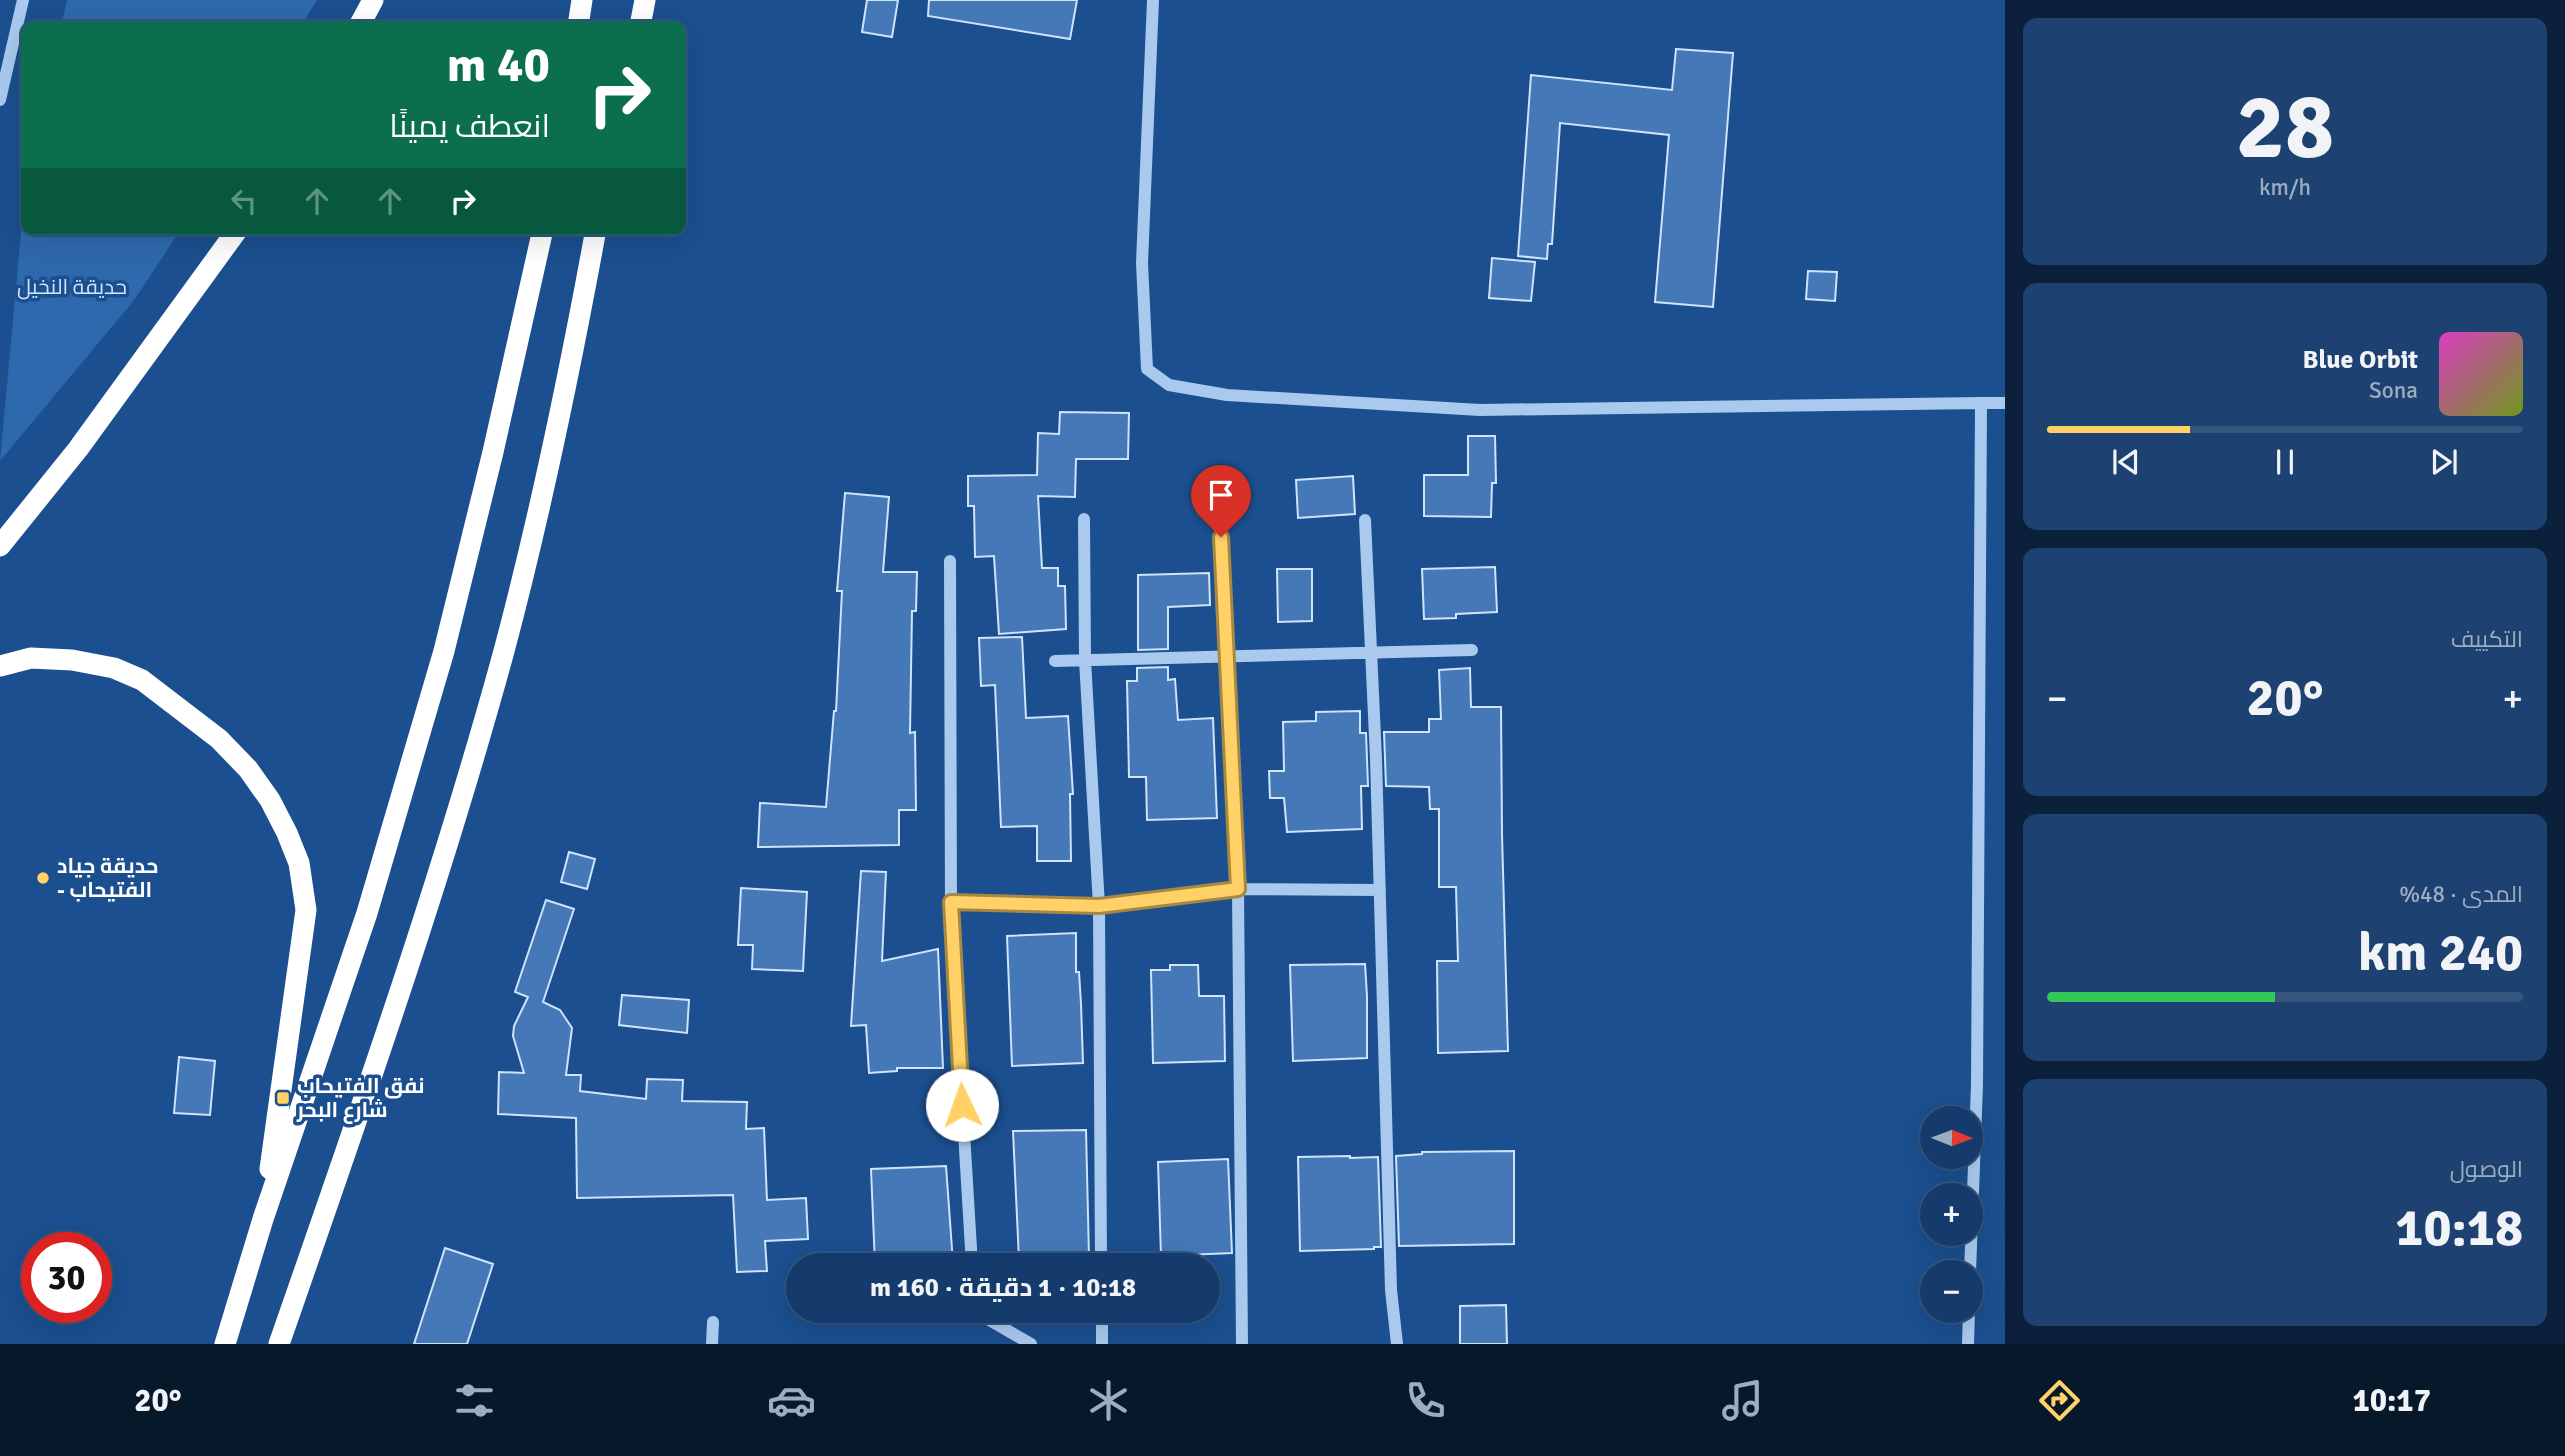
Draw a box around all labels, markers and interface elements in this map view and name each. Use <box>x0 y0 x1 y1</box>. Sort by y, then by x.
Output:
text: 40 m <box>447 35 550 95</box>
icon: right <box>574 49 665 140</box>
text: 28 <box>2236 71 2334 184</box>
text: انعطف يمينًا <box>389 107 550 146</box>
text: km/h <box>2259 173 2311 202</box>
icon: left <box>225 182 263 220</box>
icon: ahead <box>298 182 336 220</box>
icon: ahead <box>371 182 409 220</box>
icon: right <box>444 182 482 220</box>
park label: حديقة النخيل <box>17 274 127 300</box>
text: Blue Orbit <box>2302 344 2418 376</box>
text: Sona <box>2369 376 2418 405</box>
icon: previous <box>2107 443 2145 481</box>
icon: pause <box>2266 443 2304 481</box>
icon: next <box>2425 443 2463 481</box>
pin <box>1191 465 1251 537</box>
icon: arrive <box>1202 476 1240 514</box>
text: التكييف <box>2451 625 2523 654</box>
text: 20° <box>2247 666 2323 730</box>
text: − <box>2047 675 2068 722</box>
text: + <box>2502 675 2523 722</box>
place label: حديقة جياد - الفتيحاب <box>57 853 158 903</box>
marker: حديقة جياد - الفتيحاب <box>35 870 51 886</box>
text: المدى · 48% <box>2399 880 2523 909</box>
text: 240 km <box>2358 921 2523 985</box>
position arrow <box>925 1068 999 1142</box>
place label: نفق الفتيحاب شارع البحر <box>296 1073 425 1124</box>
marker: نفق الفتيحاب شارع البحر <box>275 1090 291 1106</box>
north arrow <box>1920 1106 1983 1169</box>
map controls <box>1920 1106 1983 1323</box>
text: الوصول <box>2450 1155 2523 1184</box>
button: + <box>1920 1183 1983 1246</box>
text: 10:18 <box>2395 1196 2523 1260</box>
speed limit sign: 30 <box>21 1232 112 1323</box>
button: − <box>1920 1260 1983 1323</box>
text: 10:18 · 1 دقيقة · 160 m <box>870 1272 1136 1304</box>
icon: filters <box>450 1376 499 1425</box>
icon: car <box>767 1376 816 1425</box>
icon: climate <box>1084 1376 1133 1425</box>
icon: phone <box>1401 1376 1450 1425</box>
icon: music <box>1718 1376 1767 1425</box>
icon: directions <box>2035 1376 2084 1425</box>
text: 20° <box>134 1381 182 1420</box>
text: 10:17 <box>2352 1381 2431 1420</box>

